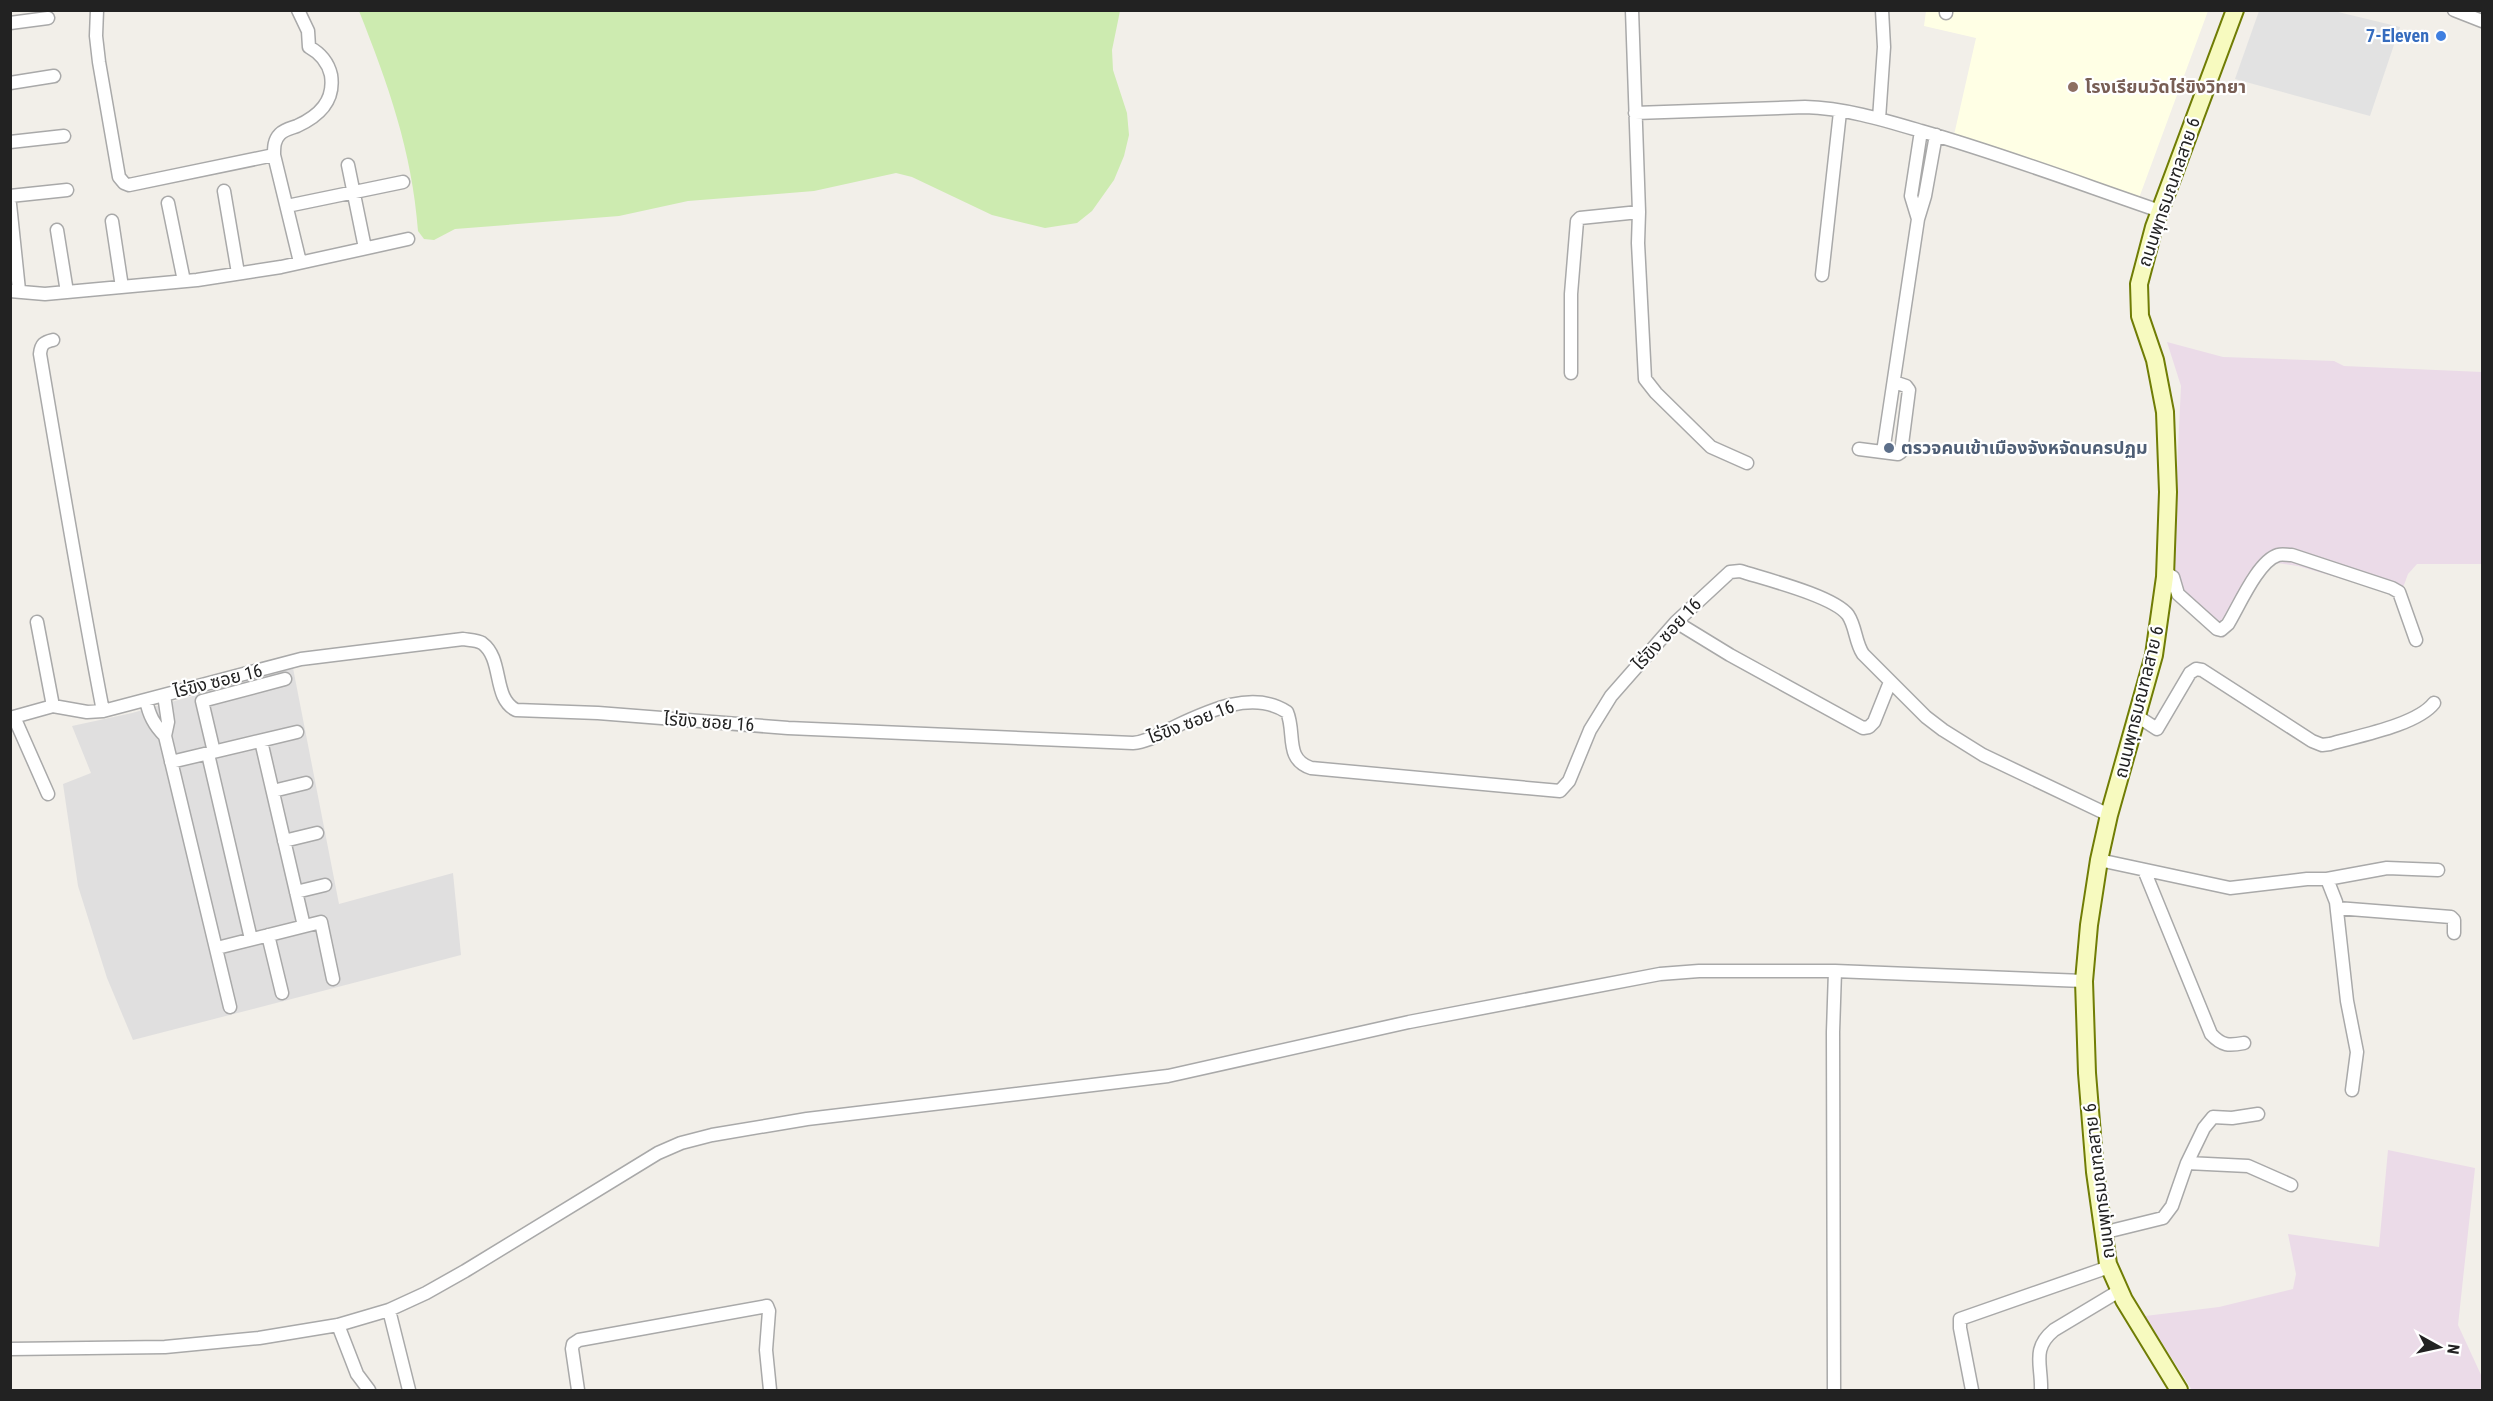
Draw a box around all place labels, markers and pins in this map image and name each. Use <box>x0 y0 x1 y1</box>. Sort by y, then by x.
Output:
place label: 7-Eleven <box>2366 25 2429 46</box>
marker: 7-Eleven <box>2434 29 2448 43</box>
place label: โรงเรียนวัดไร่ขิงวิทยา <box>2085 76 2246 97</box>
marker: โรงเรียนวัดไร่ขิงวิทยา <box>2066 80 2080 94</box>
place label: ตรวจคนเข้าเมืองจังหจัดนครปฏม <box>1901 437 2148 458</box>
marker: ตรวจคนเข้าเมืองจังหจัดนครปฏม <box>1882 441 1896 455</box>

